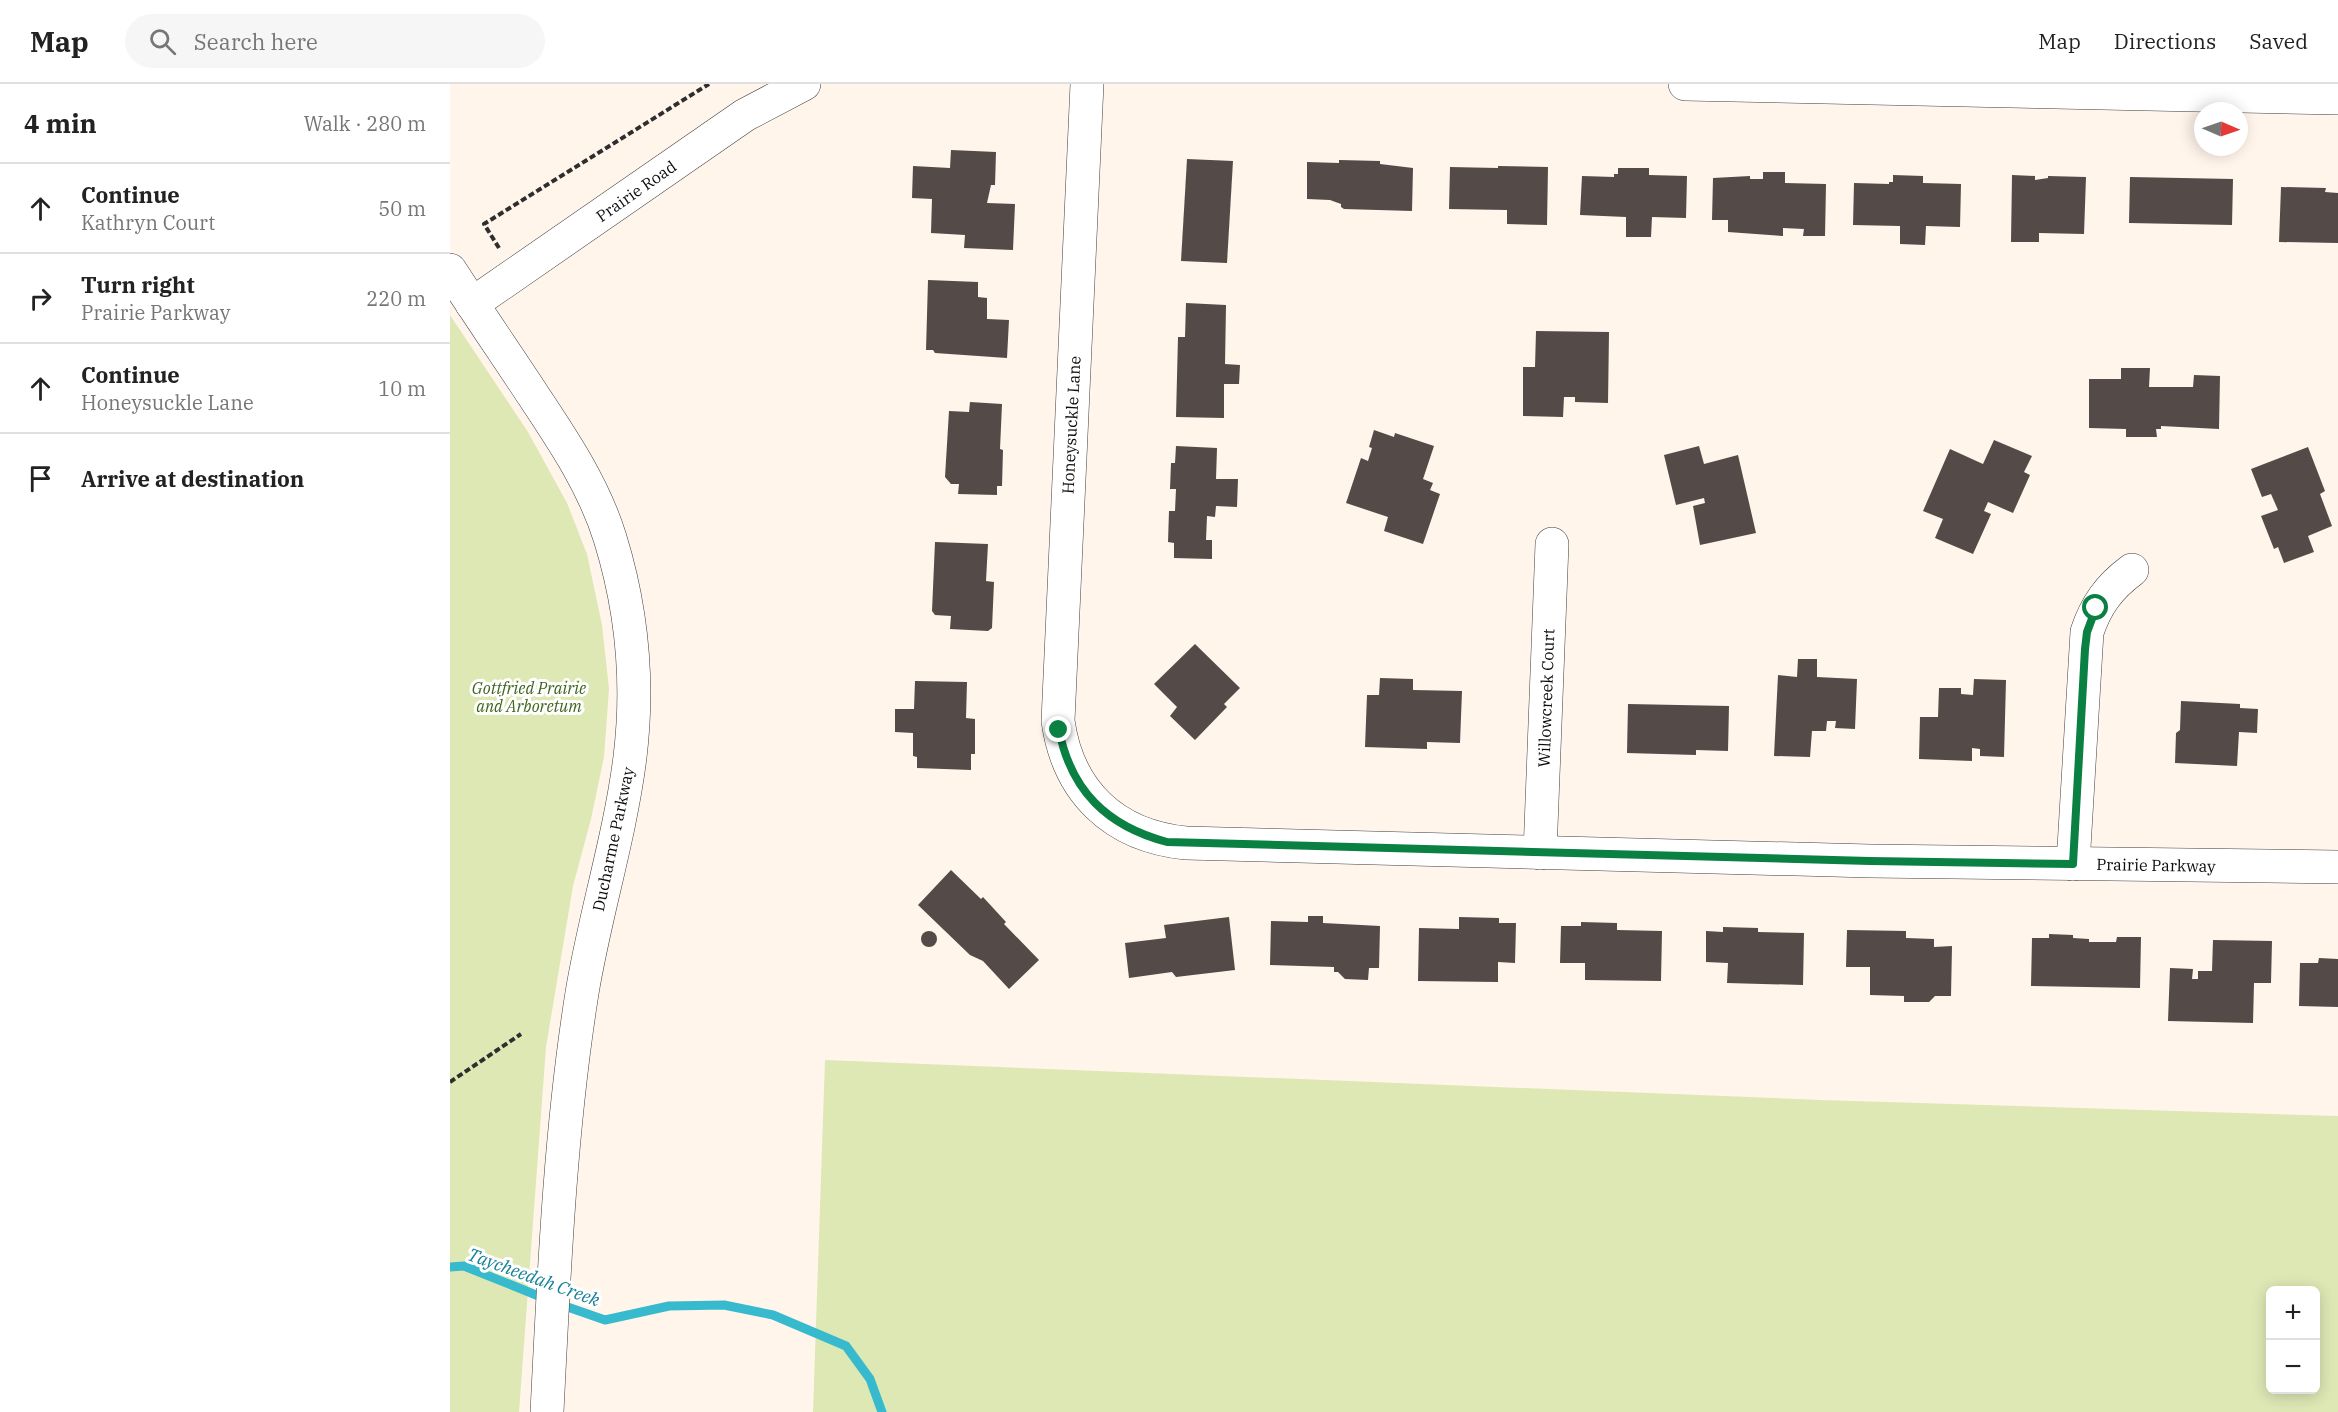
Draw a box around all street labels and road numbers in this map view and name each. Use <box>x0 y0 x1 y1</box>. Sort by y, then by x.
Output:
street label: Prairie Road <box>592 156 680 226</box>
street label: Honeysuckle Lane <box>1057 355 1085 495</box>
street label: Willowcreek Court <box>1534 628 1558 768</box>
street label: Ducharme Parkway <box>588 765 638 913</box>
street label: Prairie Parkway <box>2096 854 2216 876</box>

